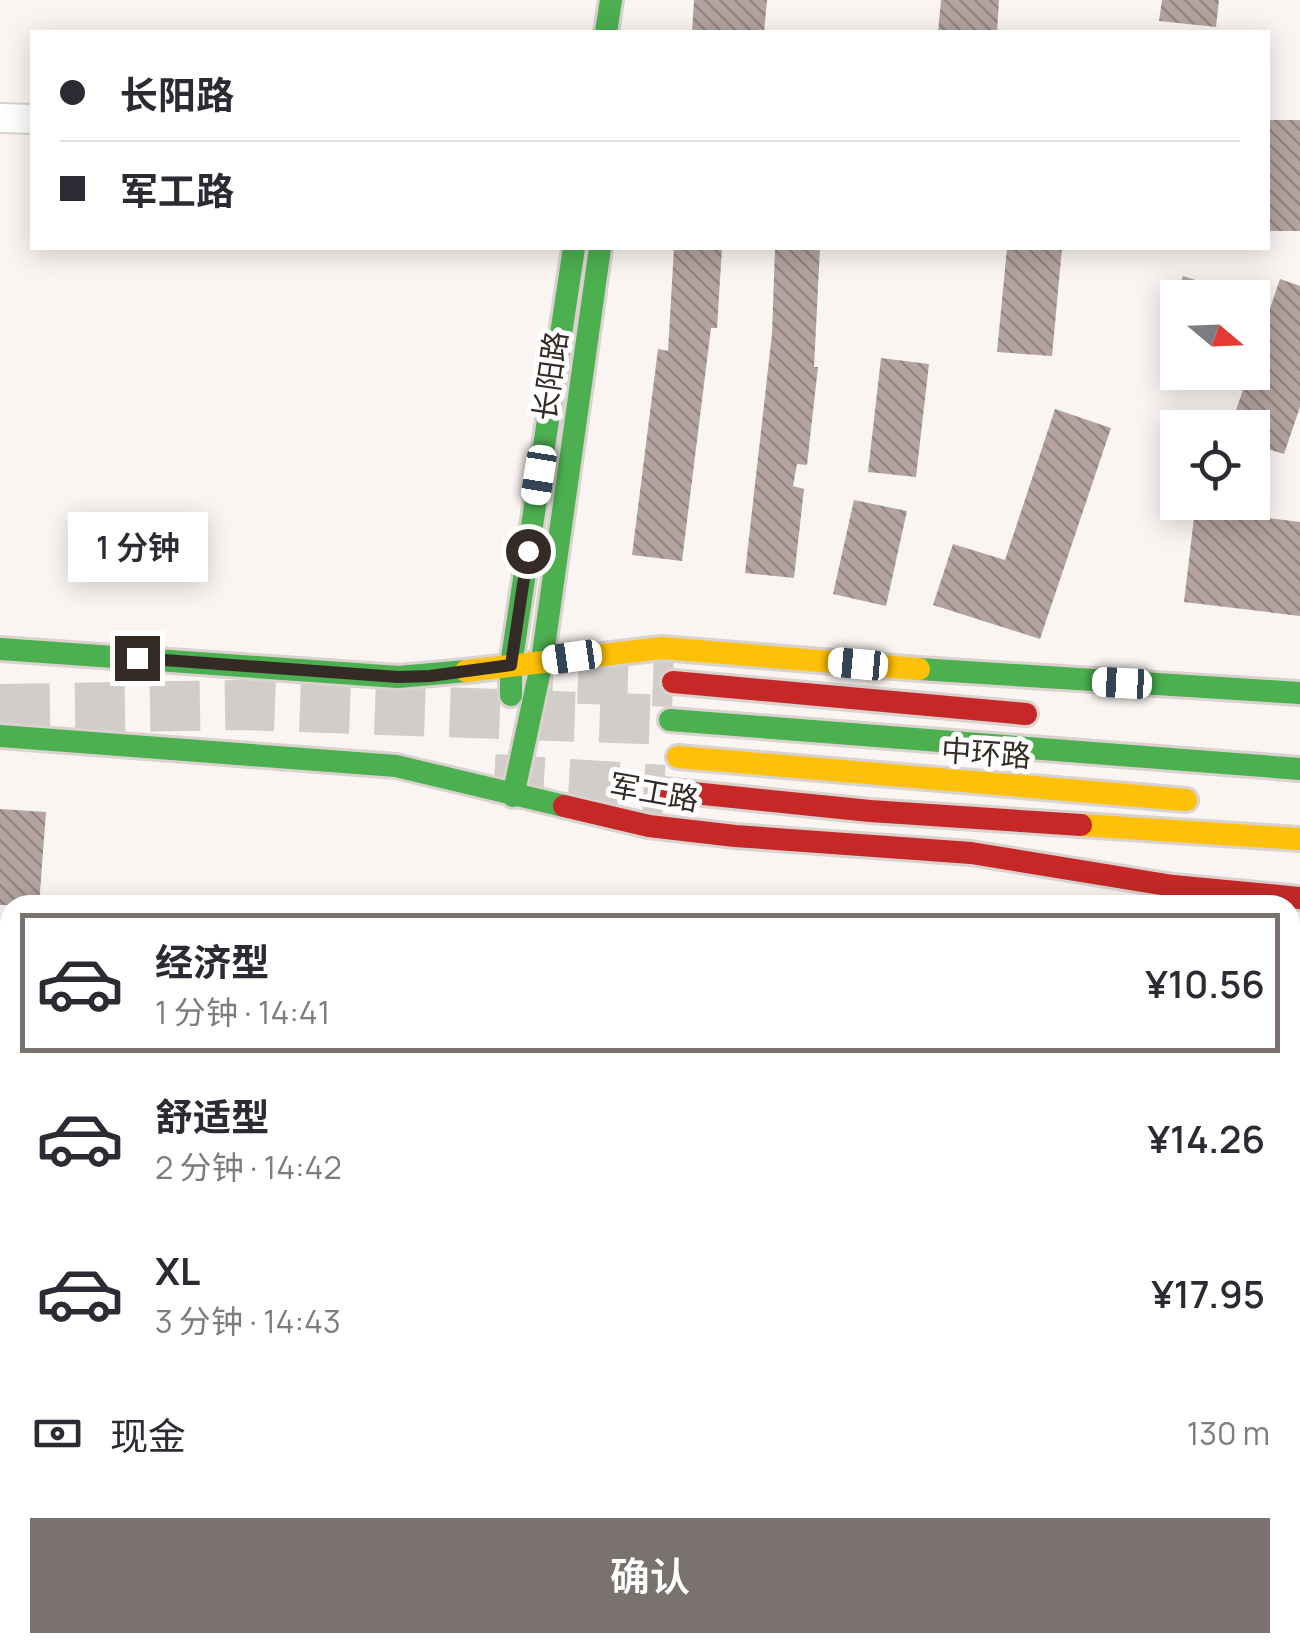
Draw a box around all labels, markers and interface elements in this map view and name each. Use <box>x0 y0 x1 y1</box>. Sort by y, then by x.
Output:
text: 长阳路 <box>120 68 234 120</box>
text: 军工路 <box>120 164 234 216</box>
north arrow <box>1160 280 1270 390</box>
map controls <box>1160 280 1270 520</box>
street label: 长阳路 <box>523 328 576 423</box>
button: locate <box>1160 410 1270 520</box>
car <box>519 443 559 507</box>
callout: 1 分钟 <box>67 513 207 583</box>
text: 1 分钟 <box>96 525 180 569</box>
route start <box>506 529 551 574</box>
route end <box>115 636 160 681</box>
car <box>540 638 604 676</box>
car <box>827 646 889 682</box>
car <box>1091 666 1153 700</box>
street label: 中环路 <box>940 729 1032 776</box>
street label: 军工路 <box>606 764 702 820</box>
text: 经济型 <box>155 935 269 987</box>
icon: car <box>35 938 125 1028</box>
text: ¥10.56 <box>1145 957 1265 1009</box>
text: 1 分钟 · 14:41 <box>155 990 330 1034</box>
text: 舒适型 <box>155 1090 269 1142</box>
icon: car <box>35 1093 125 1183</box>
text: ¥14.26 <box>1147 1112 1265 1164</box>
text: 2 分钟 · 14:42 <box>155 1145 342 1189</box>
text: XL <box>155 1244 200 1296</box>
icon: car <box>35 1248 125 1338</box>
text: ¥17.95 <box>1151 1267 1265 1319</box>
text: 3 分钟 · 14:43 <box>155 1299 341 1343</box>
icon: cash <box>30 1406 85 1461</box>
text: 现金 <box>110 1409 186 1461</box>
text: 130 m <box>1187 1411 1270 1455</box>
button: 确认 <box>30 1518 1270 1633</box>

